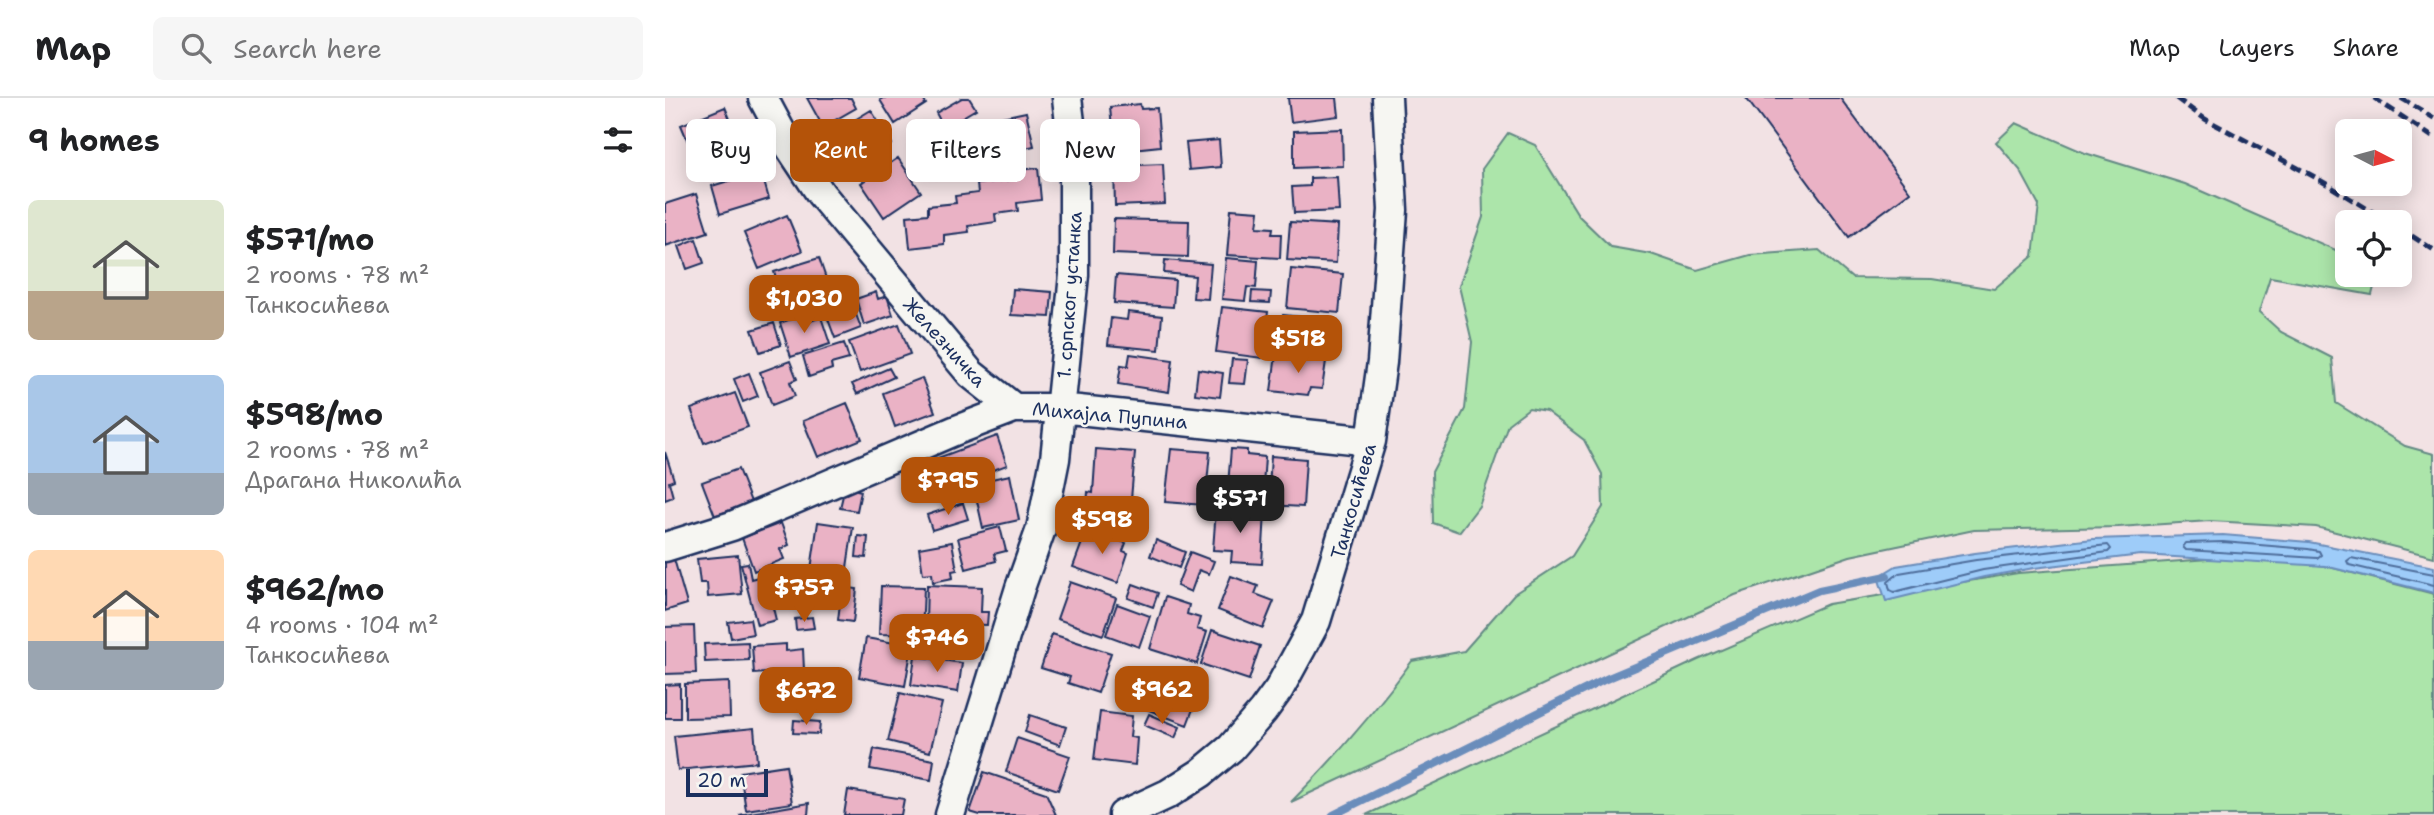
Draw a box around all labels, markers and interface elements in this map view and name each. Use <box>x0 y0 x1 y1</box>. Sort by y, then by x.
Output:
search box <box>153 17 643 80</box>
text: Map <box>35 26 111 71</box>
icon: search <box>177 29 215 67</box>
text: Search here <box>233 31 382 66</box>
text: Map <box>2129 32 2180 64</box>
text: Layers <box>2218 32 2295 64</box>
text: Share <box>2333 32 2399 64</box>
chip: Buy <box>686 119 776 182</box>
chip: Rent <box>790 119 892 182</box>
chip: Filters <box>906 119 1026 182</box>
chip: New <box>1040 119 1140 182</box>
north arrow <box>2335 119 2411 196</box>
map controls <box>2335 119 2412 287</box>
text: 9 homes <box>28 120 160 161</box>
icon: filters <box>599 121 637 159</box>
street label: 1. српског устанка <box>1051 210 1088 379</box>
button: locate <box>2335 210 2412 287</box>
text: $571/mo <box>245 219 375 260</box>
icon: home <box>84 228 168 312</box>
text: 2 rooms · 78 m² <box>245 260 429 290</box>
pin: $1,030 <box>747 275 861 335</box>
text: $1,030 <box>765 283 843 313</box>
text: Танкосићева <box>245 290 389 320</box>
street label: Железничка <box>898 292 992 393</box>
pin: $518 <box>1257 316 1339 375</box>
text: $518 <box>1270 323 1326 353</box>
text: $598/mo <box>245 394 383 435</box>
street label: Михајла Пупина <box>1031 396 1189 435</box>
icon: home <box>84 403 168 487</box>
text: 2 rooms · 78 m² <box>245 435 429 465</box>
street label: Танкосићева <box>1325 440 1382 562</box>
pin: $795 <box>907 458 989 517</box>
text: Драгана Николића <box>245 465 462 495</box>
text: $795 <box>917 465 979 495</box>
pin: $571 <box>1199 476 1281 535</box>
text: $571 <box>1212 483 1268 513</box>
pin: $598 <box>1061 496 1143 556</box>
text: $598 <box>1071 504 1133 534</box>
pin: $757 <box>763 564 845 624</box>
text: $962/mo <box>245 569 384 610</box>
text: $757 <box>773 572 835 602</box>
icon: home <box>84 578 168 662</box>
text: 4 rooms · 104 m² <box>245 610 438 640</box>
pin: $746 <box>896 614 978 674</box>
text: $746 <box>905 622 969 652</box>
text: Танкосићева <box>245 640 389 670</box>
pin: $962 <box>1121 666 1203 726</box>
pin: $672 <box>765 668 847 727</box>
text: $962 <box>1131 674 1193 704</box>
text: $672 <box>775 675 837 705</box>
scale bar <box>686 766 768 798</box>
text: 20 m <box>697 768 746 793</box>

